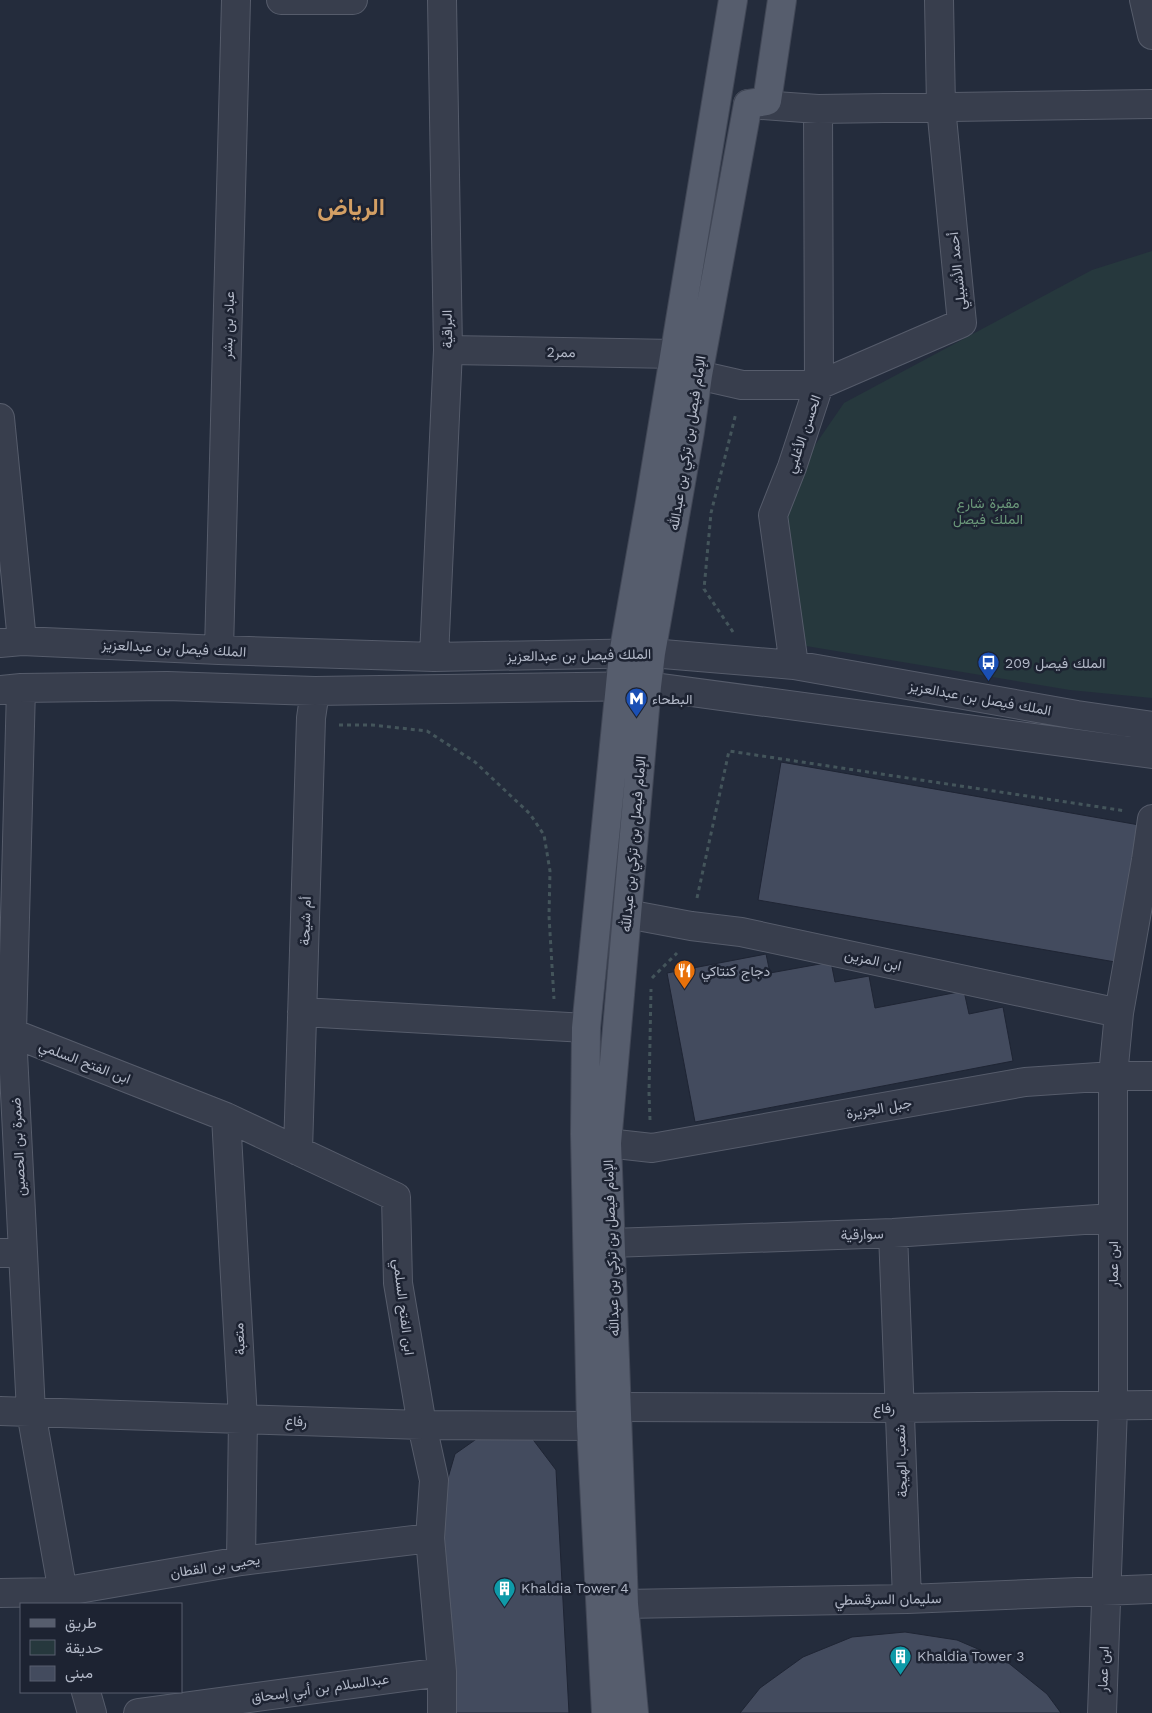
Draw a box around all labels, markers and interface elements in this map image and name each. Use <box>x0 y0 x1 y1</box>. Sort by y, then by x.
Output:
district label: الرياض <box>317 193 385 222</box>
street label: أحمد الأشبيلي <box>945 231 973 311</box>
street label: عباد بن بشر <box>219 291 238 360</box>
street label: البراقية <box>439 310 456 348</box>
street label: ممر2 <box>546 344 576 361</box>
street label: الإمام فيصل بن تركي بن عبدالله <box>665 354 713 532</box>
street label: الحسن الأغلبي <box>782 393 828 477</box>
park label: مقبرة شارع الملك فيصل <box>953 495 1023 528</box>
street label: الملك فيصل بن عبدالعزيز <box>100 636 247 661</box>
street label: الملك فيصل بن عبدالعزيز <box>506 646 651 665</box>
bus stop icon: الملك فيصل 209 <box>977 651 1001 682</box>
place label: الملك فيصل 209 <box>1005 655 1105 672</box>
street label: الملك فيصل بن عبدالعزيز <box>906 677 1053 719</box>
metro station icon: البطحاء <box>624 687 648 718</box>
place label: البطحاء <box>652 691 692 708</box>
street label: الإمام فيصل بن تركي بن عبدالله <box>617 755 653 933</box>
street label: أم شيحة <box>296 896 315 946</box>
street label: ابن المزين <box>843 946 903 975</box>
restaurant icon: دجاج كنتاكي <box>673 959 697 990</box>
place label: دجاج كنتاكي <box>701 963 770 983</box>
street label: ابن الفتح السلمي <box>36 1037 133 1091</box>
street label: جبل الجزيرة <box>845 1094 913 1123</box>
street label: ضمرة بن الحصين <box>7 1097 30 1197</box>
street label: الإمام فيصل بن تركي بن عبدالله <box>600 1159 626 1337</box>
street label: سوارقية <box>840 1225 884 1244</box>
street label: ابن عمار <box>1105 1241 1122 1288</box>
street label: ابن الفتح السلمي <box>386 1258 418 1357</box>
street label: متعبة <box>230 1322 249 1356</box>
street label: رفاع <box>873 1400 895 1419</box>
street label: رفاع <box>285 1413 307 1432</box>
street label: شعب الهيجة <box>892 1424 911 1498</box>
street label: يحيى بن القطان <box>169 1551 261 1582</box>
building icon: Khaldia Tower 4 <box>493 1576 517 1607</box>
place label: Khaldia Tower 4 <box>521 1580 629 1596</box>
street label: سليمان السرقسطي <box>834 1590 942 1612</box>
legend <box>20 1603 182 1693</box>
text: طريق <box>65 1614 97 1633</box>
text: حديقة <box>65 1639 103 1657</box>
building icon: Khaldia Tower 3 <box>889 1644 913 1675</box>
street label: ابن عمار <box>1094 1646 1113 1693</box>
place label: Khaldia Tower 3 <box>917 1648 1025 1664</box>
text: مبنى <box>65 1664 93 1683</box>
street label: عبدالسلام بن أبي إسحاق <box>250 1670 390 1710</box>

